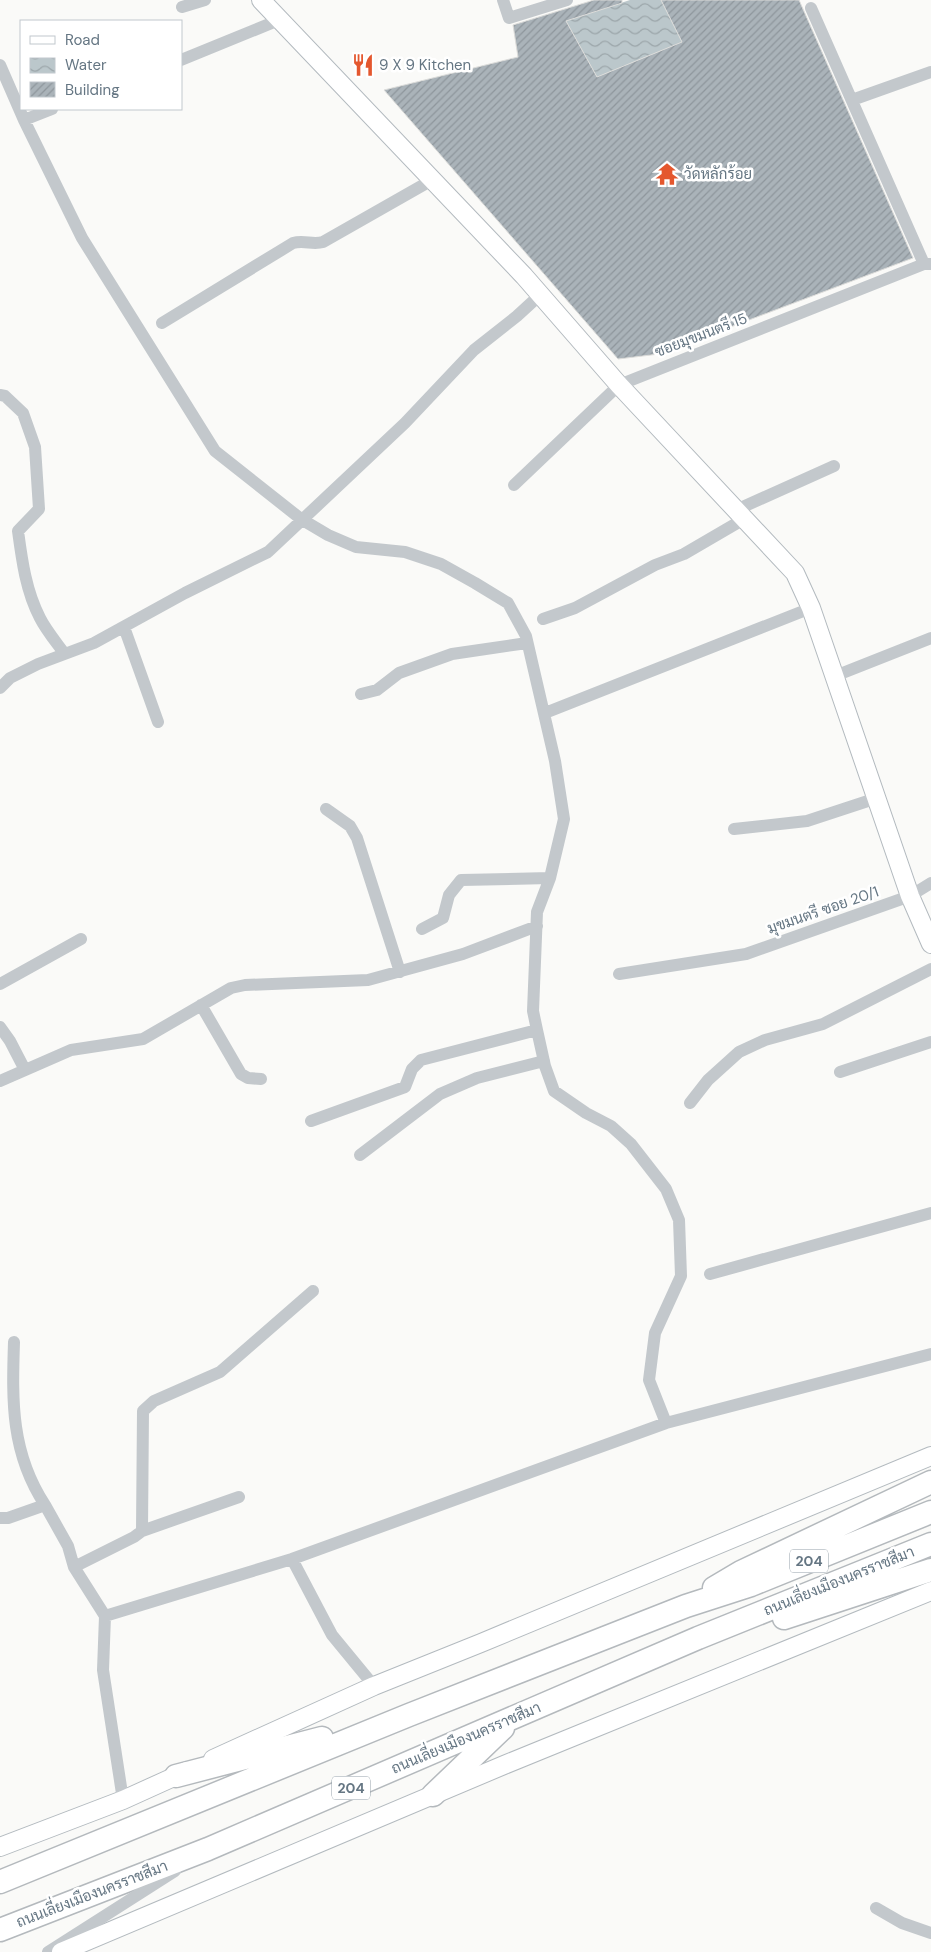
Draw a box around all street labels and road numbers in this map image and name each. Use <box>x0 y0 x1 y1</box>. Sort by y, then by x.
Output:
street label: ซอยมุขมนตรี 15 <box>652 308 751 363</box>
street label: มุขมนตรี ซอย 20/1 <box>765 882 882 939</box>
street label: ถนนเลี่ยงเมืองนครราชสีมา <box>759 1537 917 1620</box>
road number: 204 <box>790 1550 828 1572</box>
street label: ถนนเลี่ยงเมืองนครราชสีมา <box>386 1693 544 1779</box>
road number: 204 <box>332 1776 370 1800</box>
street label: ถนนเลี่ยงเมืองนครราชสีมา <box>12 1851 171 1932</box>

